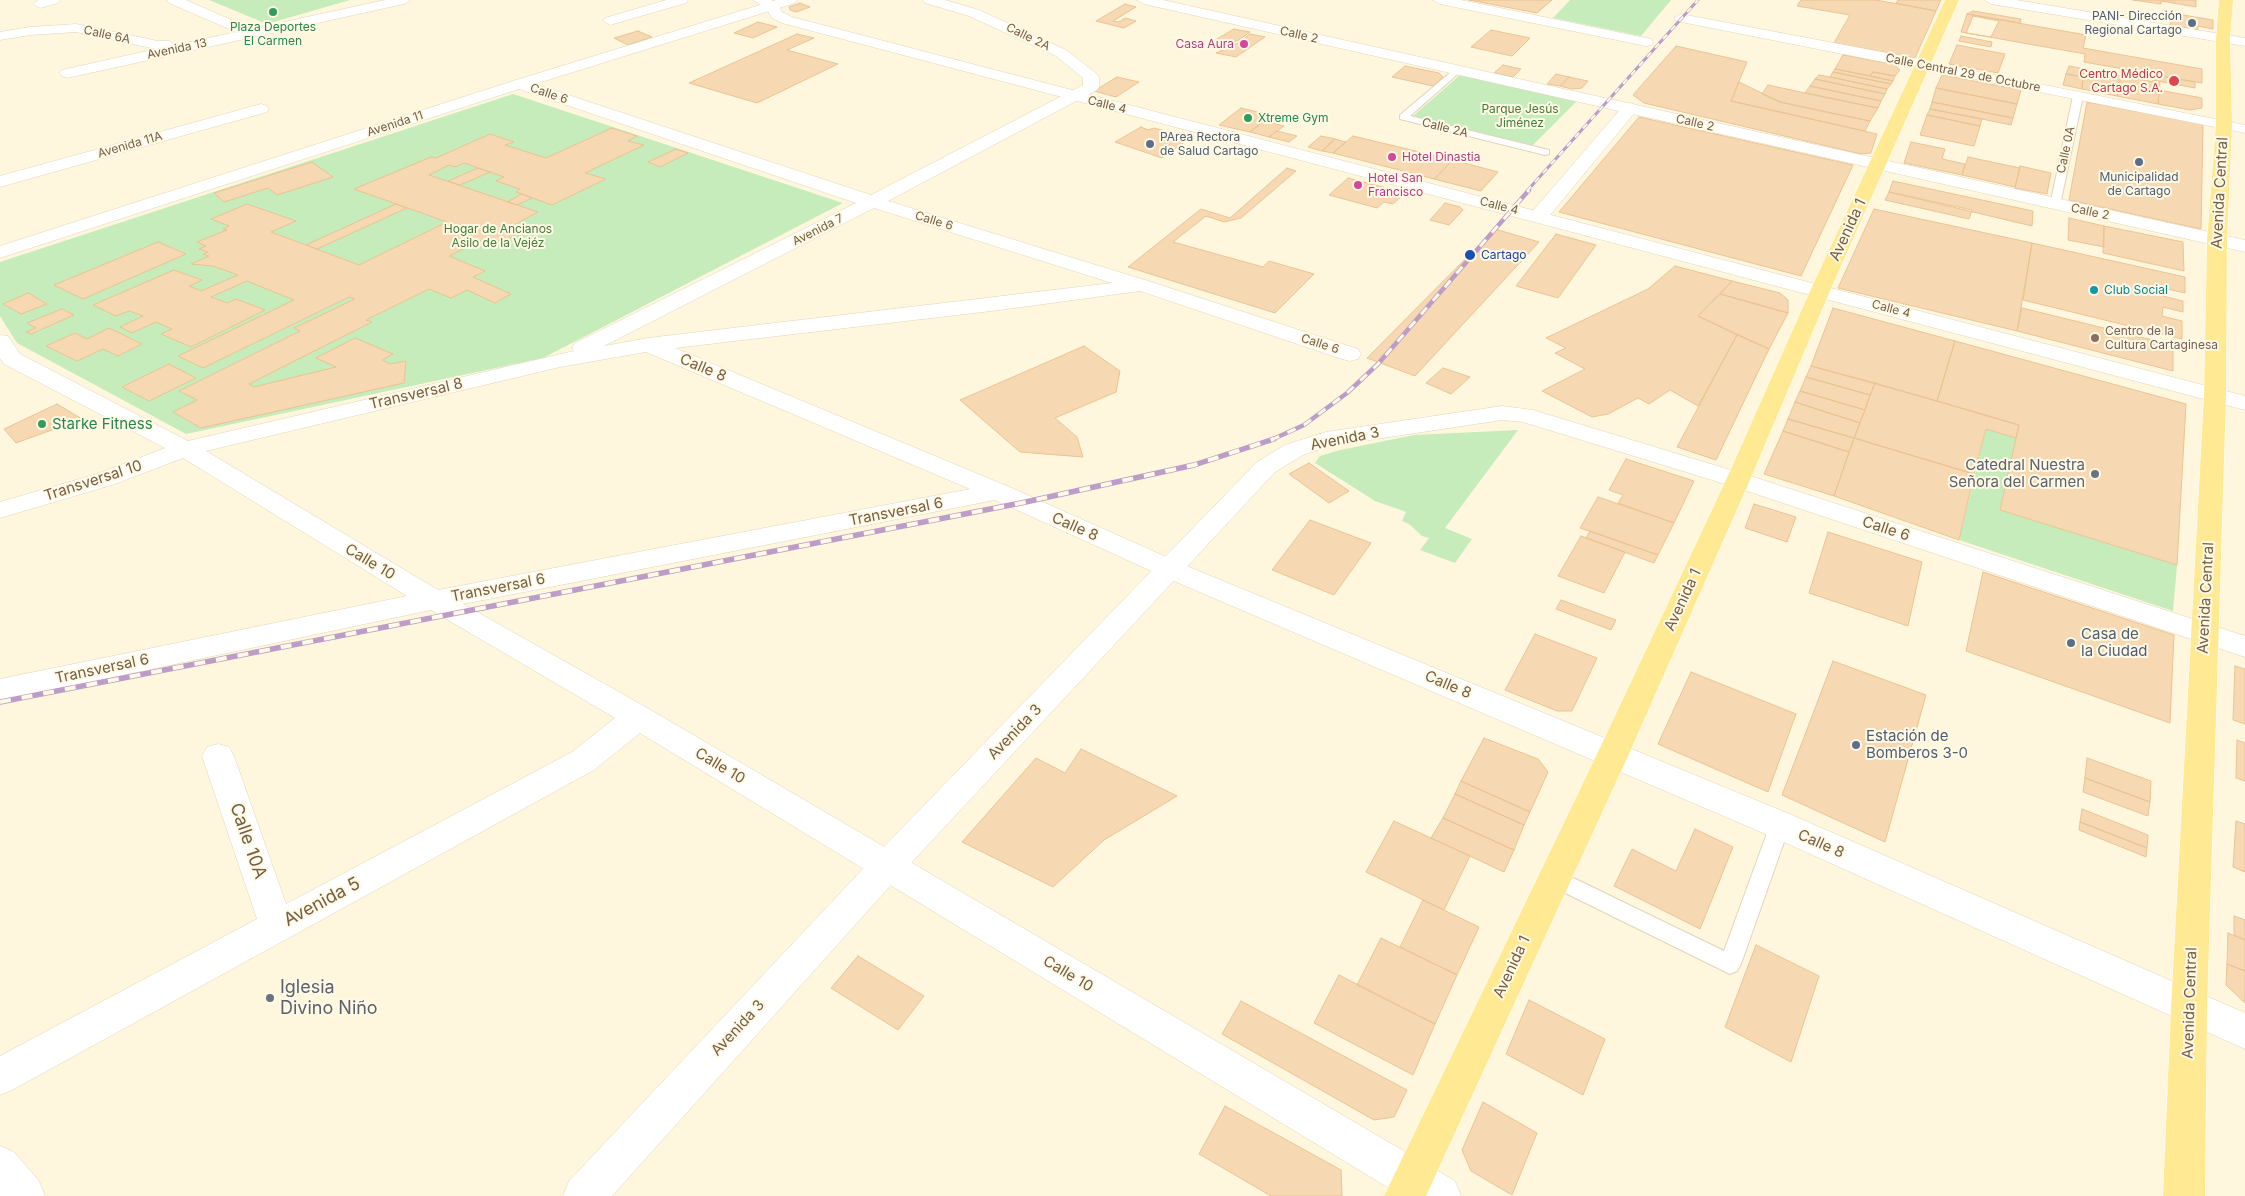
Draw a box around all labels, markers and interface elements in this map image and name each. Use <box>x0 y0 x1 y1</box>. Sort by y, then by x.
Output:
marker: Plaza Deportes El Carmen <box>267 6 279 18</box>
place label: PANI- Dirección Regional Cartago <box>2084 9 2182 37</box>
marker: PANI- Dirección Regional Cartago <box>2186 17 2198 29</box>
place label: Plaza Deportes El Carmen <box>230 20 316 48</box>
street label: Calle 2A <box>1004 20 1052 54</box>
street label: Calle 6A <box>82 23 132 47</box>
street label: Calle 2 <box>1278 24 1320 46</box>
street label: Avenida 13 <box>146 36 208 62</box>
place label: Casa Aura <box>1175 37 1234 51</box>
marker: Casa Aura <box>1238 38 1250 50</box>
street label: Calle Central 29 de Octubre <box>1884 51 2042 95</box>
place label: Centro Médico Cartago S.A. <box>2079 67 2163 95</box>
marker: Centro Médico Cartago S.A. <box>2167 74 2181 88</box>
street label: Calle 6 <box>528 81 570 107</box>
street label: Calle 4 <box>1086 93 1128 117</box>
park label: Parque Jesús Jiménez <box>1481 102 1559 130</box>
street label: Avenida 11 <box>365 108 425 140</box>
place label: Xtreme Gym <box>1258 111 1329 125</box>
marker: Xtreme Gym <box>1242 112 1254 124</box>
street label: Calle 2 <box>1674 112 1716 134</box>
street label: Calle 2A <box>1420 115 1470 141</box>
street label: Calle 0A <box>2054 125 2078 175</box>
street label: Avenida 11A <box>96 129 164 161</box>
place label: PArea Rectora de Salud Cartago <box>1160 130 1258 158</box>
street label: Avenida Central <box>2208 137 2232 249</box>
marker: PArea Rectora de Salud Cartago <box>1144 138 1156 150</box>
place label: Hotel Dinastia <box>1402 150 1480 164</box>
marker: Hotel Dinastia <box>1386 151 1398 163</box>
marker: Municipalidad de Cartago <box>2133 156 2145 168</box>
place label: Municipalidad de Cartago <box>2099 170 2179 198</box>
place label: Hotel San Francisco <box>1368 171 1423 199</box>
marker: Hotel San Francisco <box>1352 179 1364 191</box>
street label: Calle 4 <box>1478 194 1520 218</box>
street label: Avenida 1 <box>1826 196 1870 264</box>
street label: Calle 2 <box>2069 201 2111 223</box>
street label: Calle 6 <box>913 208 955 234</box>
street label: Avenida 7 <box>790 211 846 249</box>
park label: Hogar de Ancianos Asilo de la Vejéz <box>444 222 552 250</box>
marker: Cartago <box>1463 248 1477 262</box>
place label: Cartago <box>1481 248 1526 262</box>
place label: Club Social <box>2104 283 2168 297</box>
marker: Club Social <box>2088 284 2100 296</box>
street label: Calle 4 <box>1870 297 1912 321</box>
place label: Centro de la Cultura Cartaginesa <box>2105 324 2218 352</box>
street label: Calle 6 <box>1299 331 1341 357</box>
marker: Centro de la Cultura Cartaginesa <box>2089 332 2101 344</box>
street label: Calle 8 <box>677 350 729 386</box>
street label: Transversal 8 <box>367 374 465 414</box>
place label: Starke Fitness <box>52 415 153 433</box>
marker: Starke Fitness <box>36 418 48 430</box>
street label: Avenida 3 <box>1309 424 1381 454</box>
place label: Catedral Nuestra Señora del Carmen <box>1949 456 2085 491</box>
street label: Transversal 10 <box>42 457 144 505</box>
marker: Catedral Nuestra Señora del Carmen <box>2089 468 2101 480</box>
street label: Transversal 6 <box>847 494 945 530</box>
street label: Calle 8 <box>1049 509 1101 545</box>
street label: Calle 6 <box>1860 513 1912 545</box>
street label: Calle 10 <box>342 540 398 584</box>
street label: Avenida Central <box>2194 542 2218 654</box>
street label: Avenida 1 <box>1661 566 1705 634</box>
street label: Transversal 6 <box>449 570 547 606</box>
place label: Casa de la Ciudad <box>2081 625 2148 660</box>
marker: Casa de la Ciudad <box>2065 637 2077 649</box>
street label: Transversal 6 <box>53 650 151 688</box>
street label: Calle 8 <box>1422 667 1474 703</box>
street label: Avenida 3 <box>984 701 1046 763</box>
place label: Estación de Bomberos 3-0 <box>1866 727 1968 762</box>
marker: Estación de Bomberos 3-0 <box>1850 739 1862 751</box>
street label: Calle 10 <box>692 744 748 788</box>
street label: Calle 10A <box>225 800 271 882</box>
street label: Calle 8 <box>1795 826 1847 862</box>
street label: Avenida 5 <box>280 873 364 931</box>
street label: Avenida 1 <box>1490 933 1534 1001</box>
street label: Avenida Central <box>2179 947 2201 1059</box>
street label: Calle 10 <box>1040 952 1096 996</box>
place label: Iglesia Divino Niño <box>280 977 378 1020</box>
marker: Iglesia Divino Niño <box>264 992 276 1004</box>
street label: Avenida 3 <box>708 996 768 1060</box>

